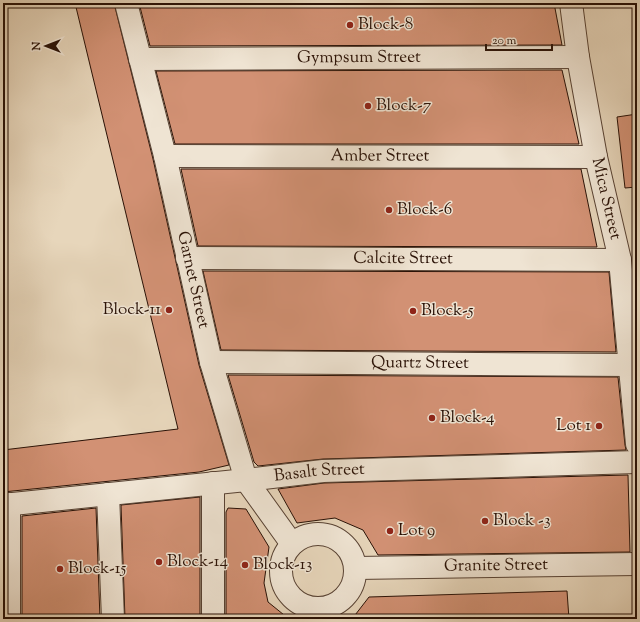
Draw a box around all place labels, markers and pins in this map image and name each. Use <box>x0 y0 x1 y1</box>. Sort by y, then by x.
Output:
place label: Block-8 <box>358 13 413 37</box>
marker: Block-8 <box>345 20 355 30</box>
place label: Block-7 <box>376 94 432 118</box>
marker: Block-7 <box>363 101 373 111</box>
place label: Block-6 <box>397 198 452 222</box>
marker: Block-6 <box>384 205 394 215</box>
place label: Block-11 <box>103 298 161 322</box>
place label: Block-5 <box>421 299 474 323</box>
marker: Block-11 <box>164 305 174 315</box>
marker: Block-5 <box>408 306 418 316</box>
place label: Block-4 <box>440 406 495 430</box>
marker: Block-4 <box>427 413 437 423</box>
place label: Lot 1 <box>556 414 591 438</box>
marker: Lot 1 <box>594 421 604 431</box>
place label: Block -3 <box>493 509 551 533</box>
marker: Block -3 <box>480 516 490 526</box>
place label: Lot 9 <box>398 519 435 543</box>
marker: Lot 9 <box>385 526 395 536</box>
place label: Block-14 <box>167 550 228 574</box>
place label: Block-13 <box>253 553 312 577</box>
place label: Block-15 <box>68 557 126 581</box>
marker: Block-14 <box>154 557 164 567</box>
marker: Block-13 <box>240 560 250 570</box>
marker: Block-15 <box>55 564 65 574</box>

